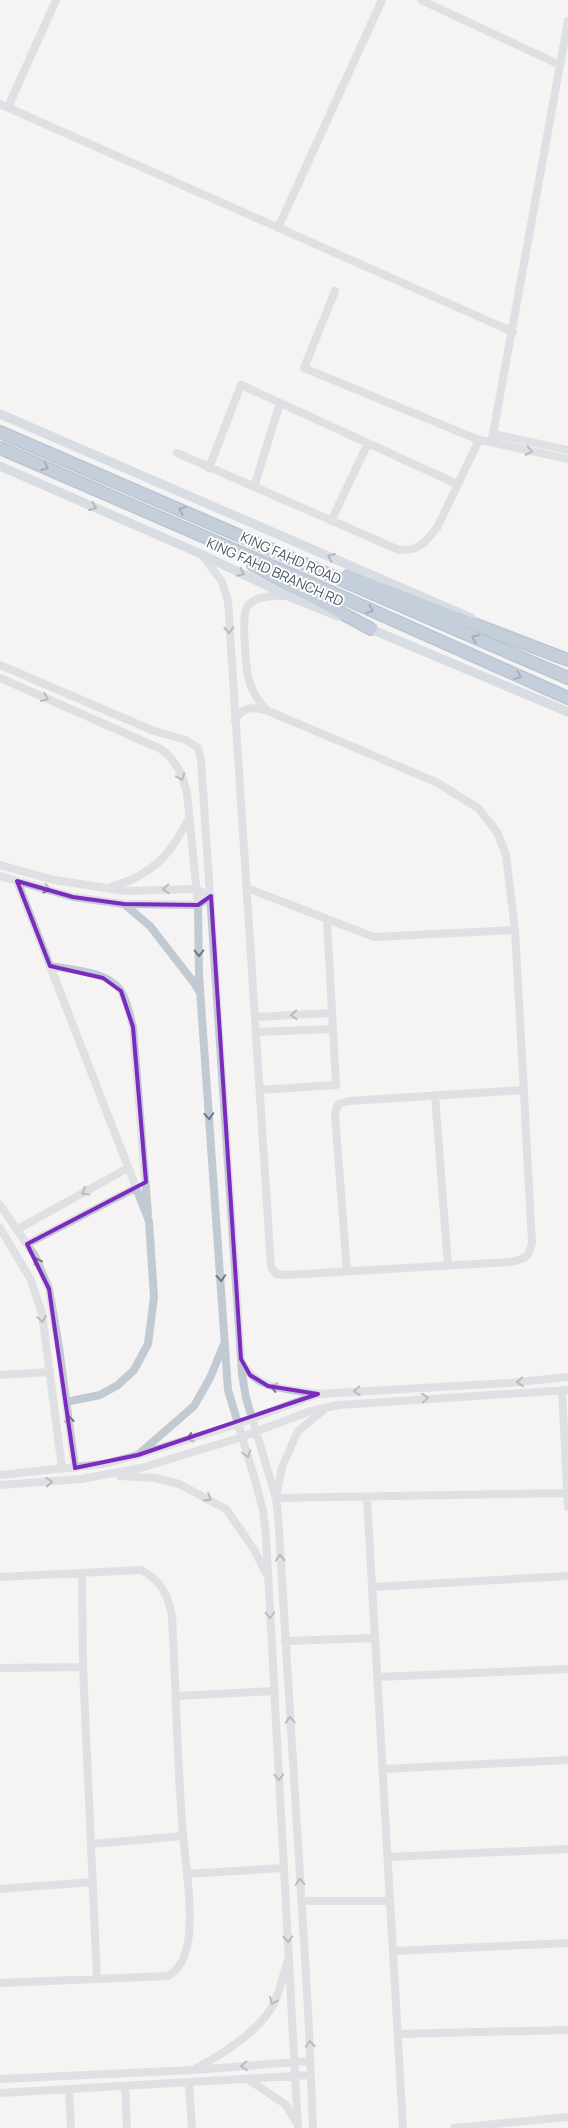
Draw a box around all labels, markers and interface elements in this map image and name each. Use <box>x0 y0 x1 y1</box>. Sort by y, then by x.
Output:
one-way arrow <box>525 445 534 455</box>
one-way arrow <box>40 461 49 472</box>
one-way arrow <box>88 500 97 511</box>
one-way arrow <box>178 506 187 517</box>
street label: KING FAHD ROAD <box>238 527 345 588</box>
street label: KING FAHD BRANCH RD <box>204 533 347 610</box>
one-way arrow <box>327 552 335 562</box>
one-way arrow <box>236 567 245 578</box>
one-way arrow <box>365 603 374 614</box>
one-way arrow <box>224 626 235 634</box>
one-way arrow <box>471 634 480 645</box>
one-way arrow <box>513 670 522 681</box>
one-way arrow <box>40 691 49 702</box>
one-way arrow <box>175 772 186 781</box>
one-way arrow <box>42 884 51 894</box>
one-way arrow <box>162 884 170 895</box>
one-way arrow <box>194 950 204 958</box>
one-way arrow <box>290 1010 298 1021</box>
one-way arrow <box>203 1112 214 1120</box>
one-way arrow <box>81 1186 90 1196</box>
one-way arrow <box>32 1257 43 1266</box>
one-way arrow <box>215 1274 226 1282</box>
one-way arrow <box>37 1314 47 1323</box>
one-way arrow <box>515 1376 523 1387</box>
one-way arrow <box>269 1382 278 1393</box>
one-way arrow <box>353 1386 361 1397</box>
one-way arrow <box>421 1393 429 1404</box>
one-way arrow <box>64 1415 75 1423</box>
one-way arrow <box>187 1433 195 1443</box>
one-way arrow <box>242 1450 252 1458</box>
one-way arrow <box>45 1477 53 1488</box>
one-way arrow <box>202 1491 211 1501</box>
one-way arrow <box>275 1553 286 1561</box>
one-way arrow <box>264 1611 275 1619</box>
one-way arrow <box>285 1716 296 1724</box>
one-way arrow <box>274 1773 285 1781</box>
one-way arrow <box>295 1878 306 1886</box>
one-way arrow <box>283 1935 294 1943</box>
one-way arrow <box>270 1996 280 2005</box>
one-way arrow <box>304 2040 315 2048</box>
one-way arrow <box>240 2061 248 2072</box>

